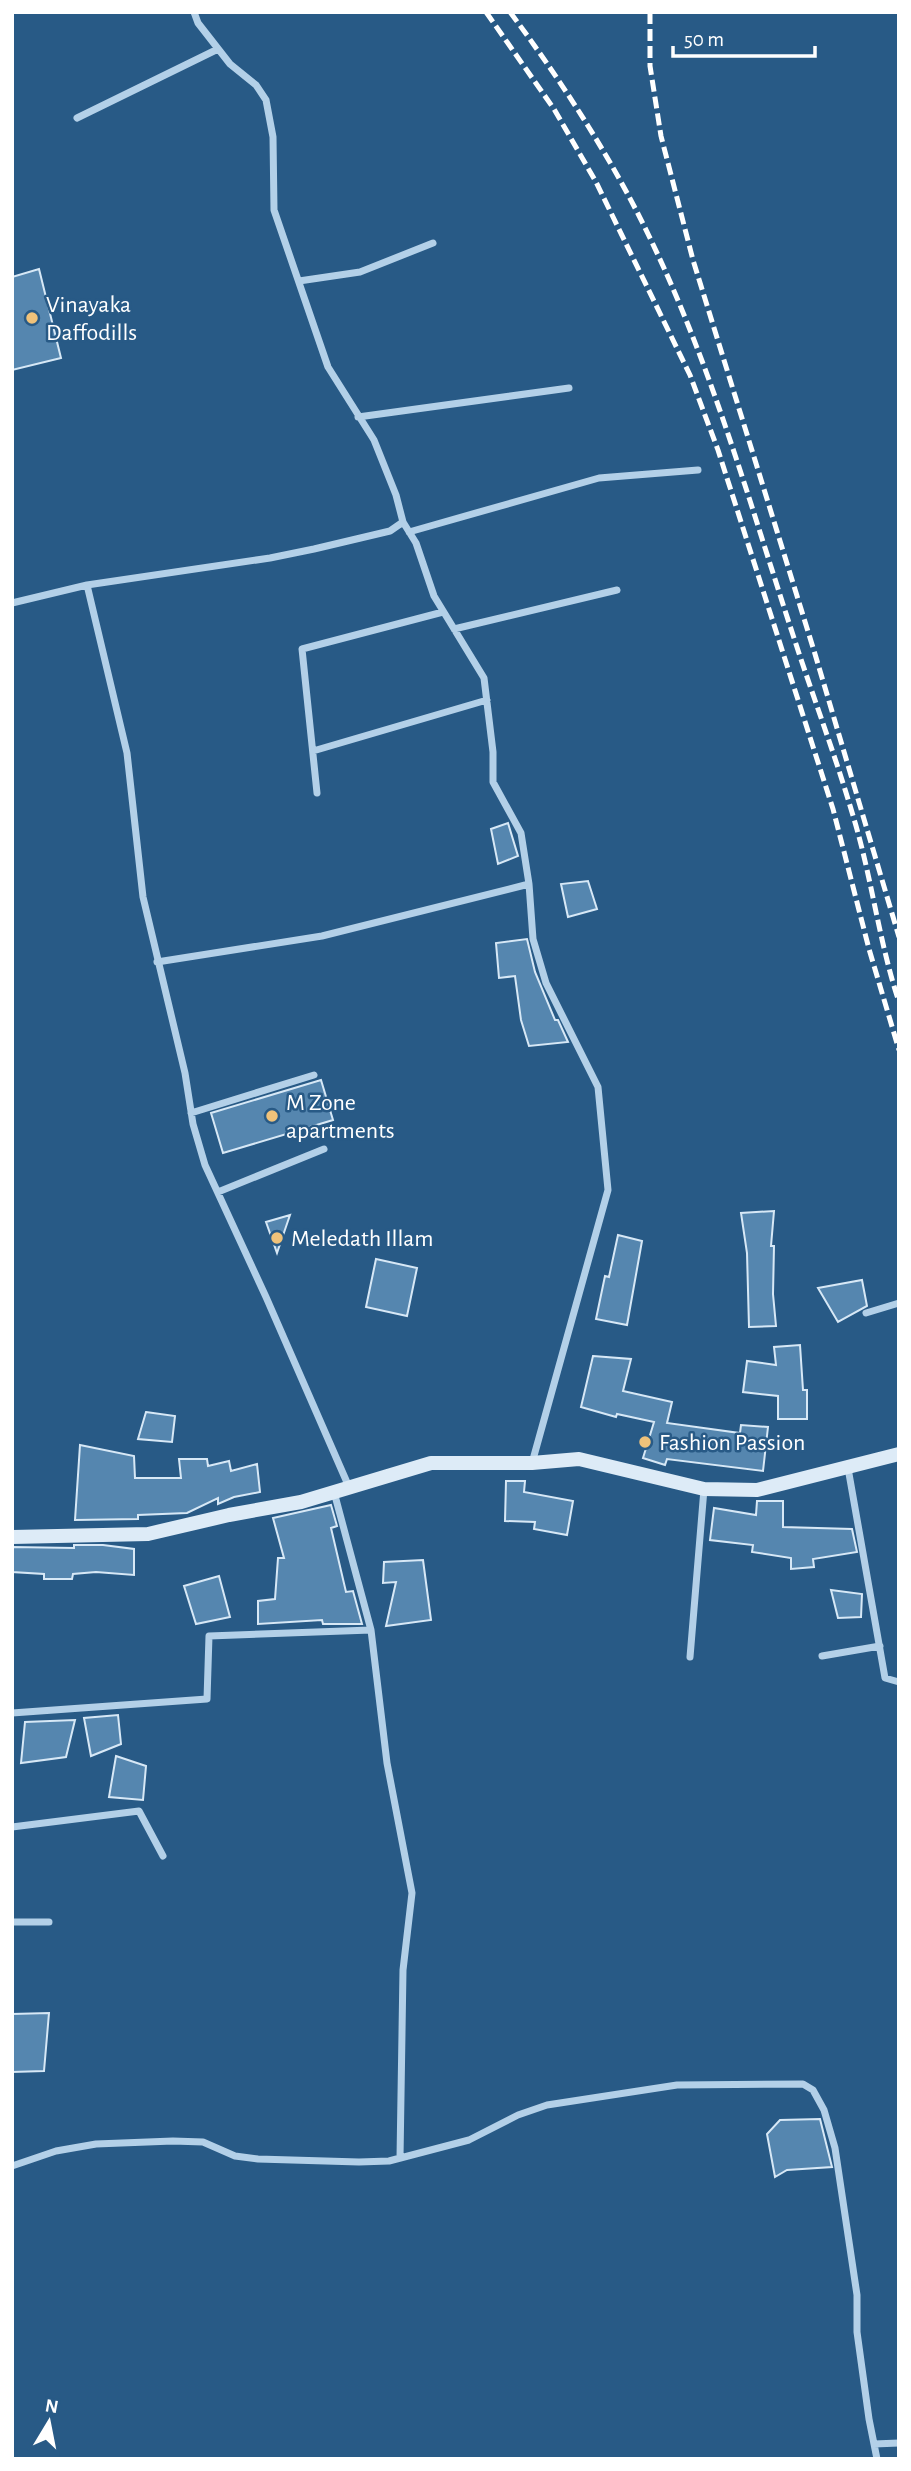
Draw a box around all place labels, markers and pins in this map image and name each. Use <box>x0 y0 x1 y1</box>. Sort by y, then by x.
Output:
place label: Vinayaka Daffodills <box>46 293 137 345</box>
marker: Vinayaka Daffodills <box>24 310 40 326</box>
place label: M Zone apartments <box>286 1091 395 1143</box>
marker: M Zone apartments <box>264 1108 280 1124</box>
place label: Meledath Illam <box>291 1227 433 1251</box>
marker: Meledath Illam <box>269 1230 285 1246</box>
place label: Fashion Passion <box>659 1431 805 1455</box>
marker: Fashion Passion <box>637 1434 653 1450</box>

